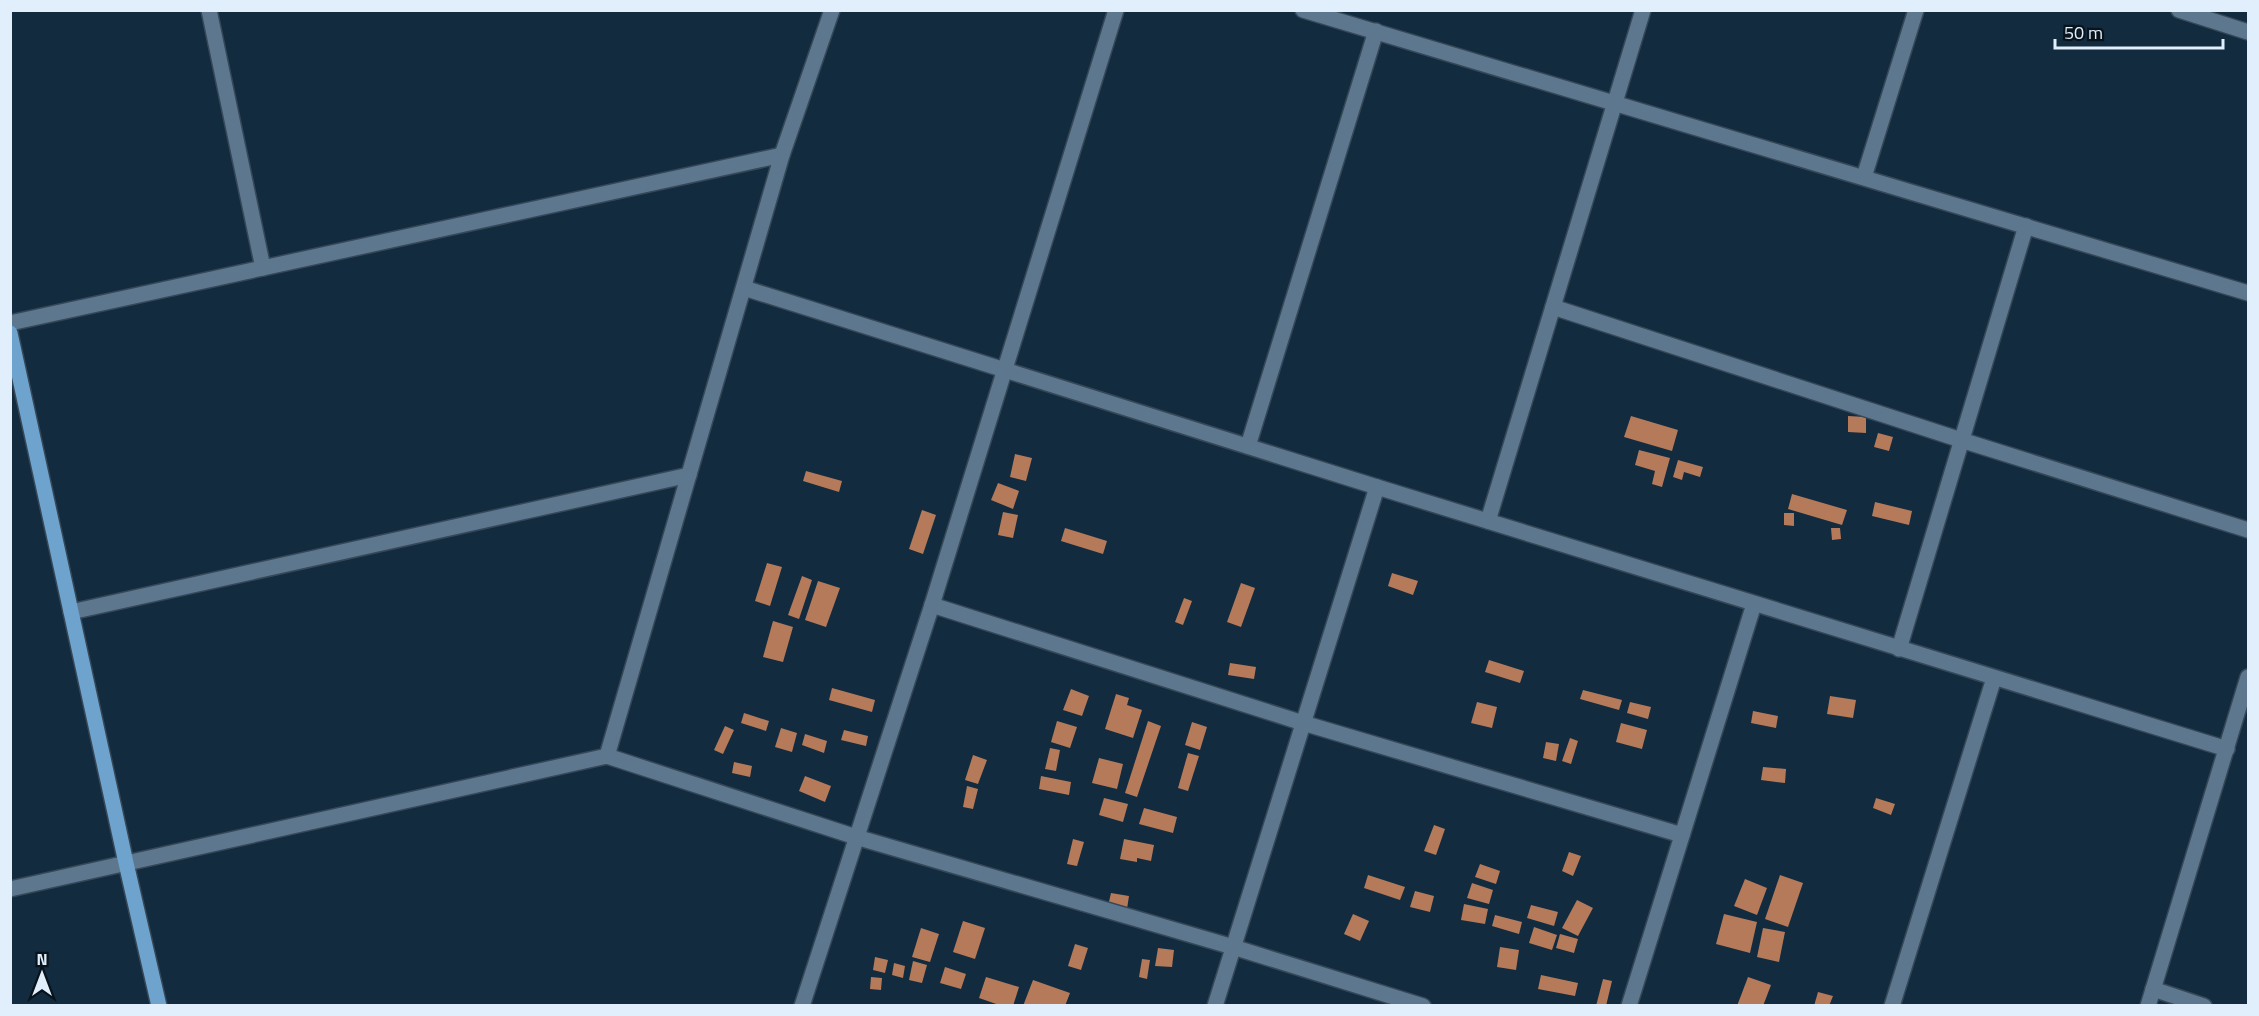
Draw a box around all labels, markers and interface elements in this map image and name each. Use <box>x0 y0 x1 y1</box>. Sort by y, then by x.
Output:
scale bar <box>2055 12 2223 50</box>
text: 50 m <box>2064 19 2103 46</box>
north arrow <box>12 944 72 1004</box>
text: N <box>36 947 48 971</box>

